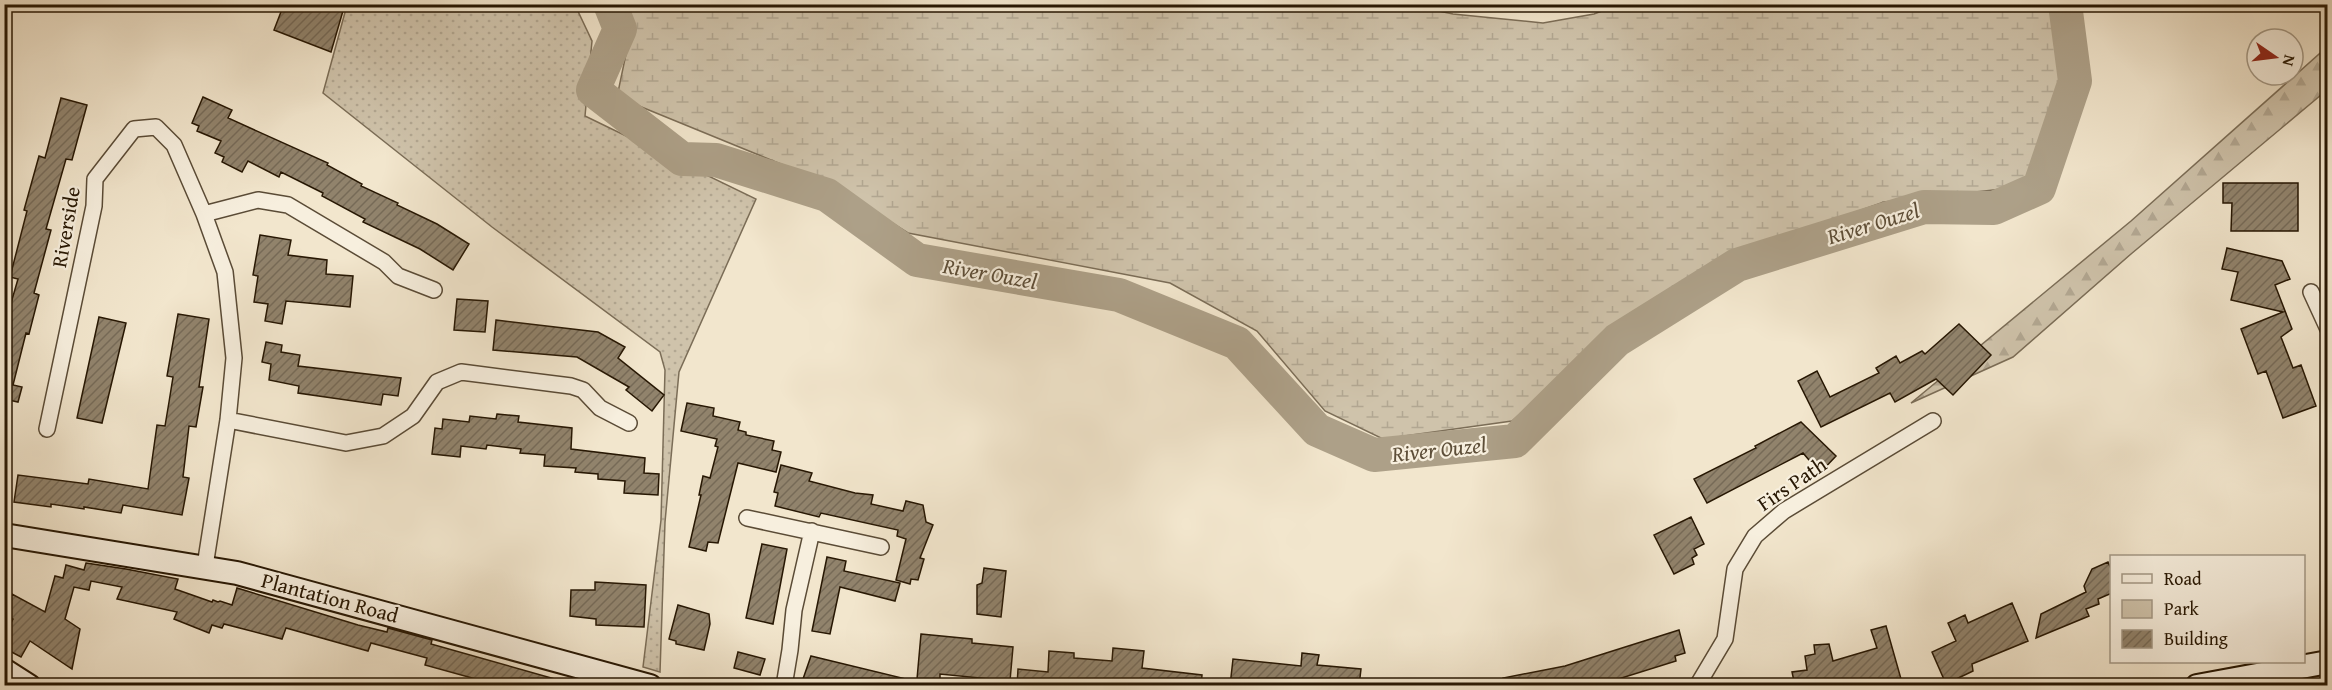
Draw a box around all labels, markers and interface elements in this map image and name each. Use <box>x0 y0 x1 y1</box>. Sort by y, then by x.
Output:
north arrow <box>2245 27 2305 87</box>
text: N <box>2277 53 2302 69</box>
street label: Riverside <box>43 184 88 270</box>
water label: River Ouzel <box>1822 194 1923 252</box>
water label: River Ouzel <box>940 249 1039 297</box>
water label: River Ouzel <box>1389 428 1488 470</box>
street label: Firs Path <box>1751 449 1833 518</box>
legend <box>2110 555 2305 663</box>
street label: Plantation Road <box>258 564 403 631</box>
text: Road <box>2164 565 2202 592</box>
text: Park <box>2164 595 2200 622</box>
text: Building <box>2164 625 2228 652</box>

